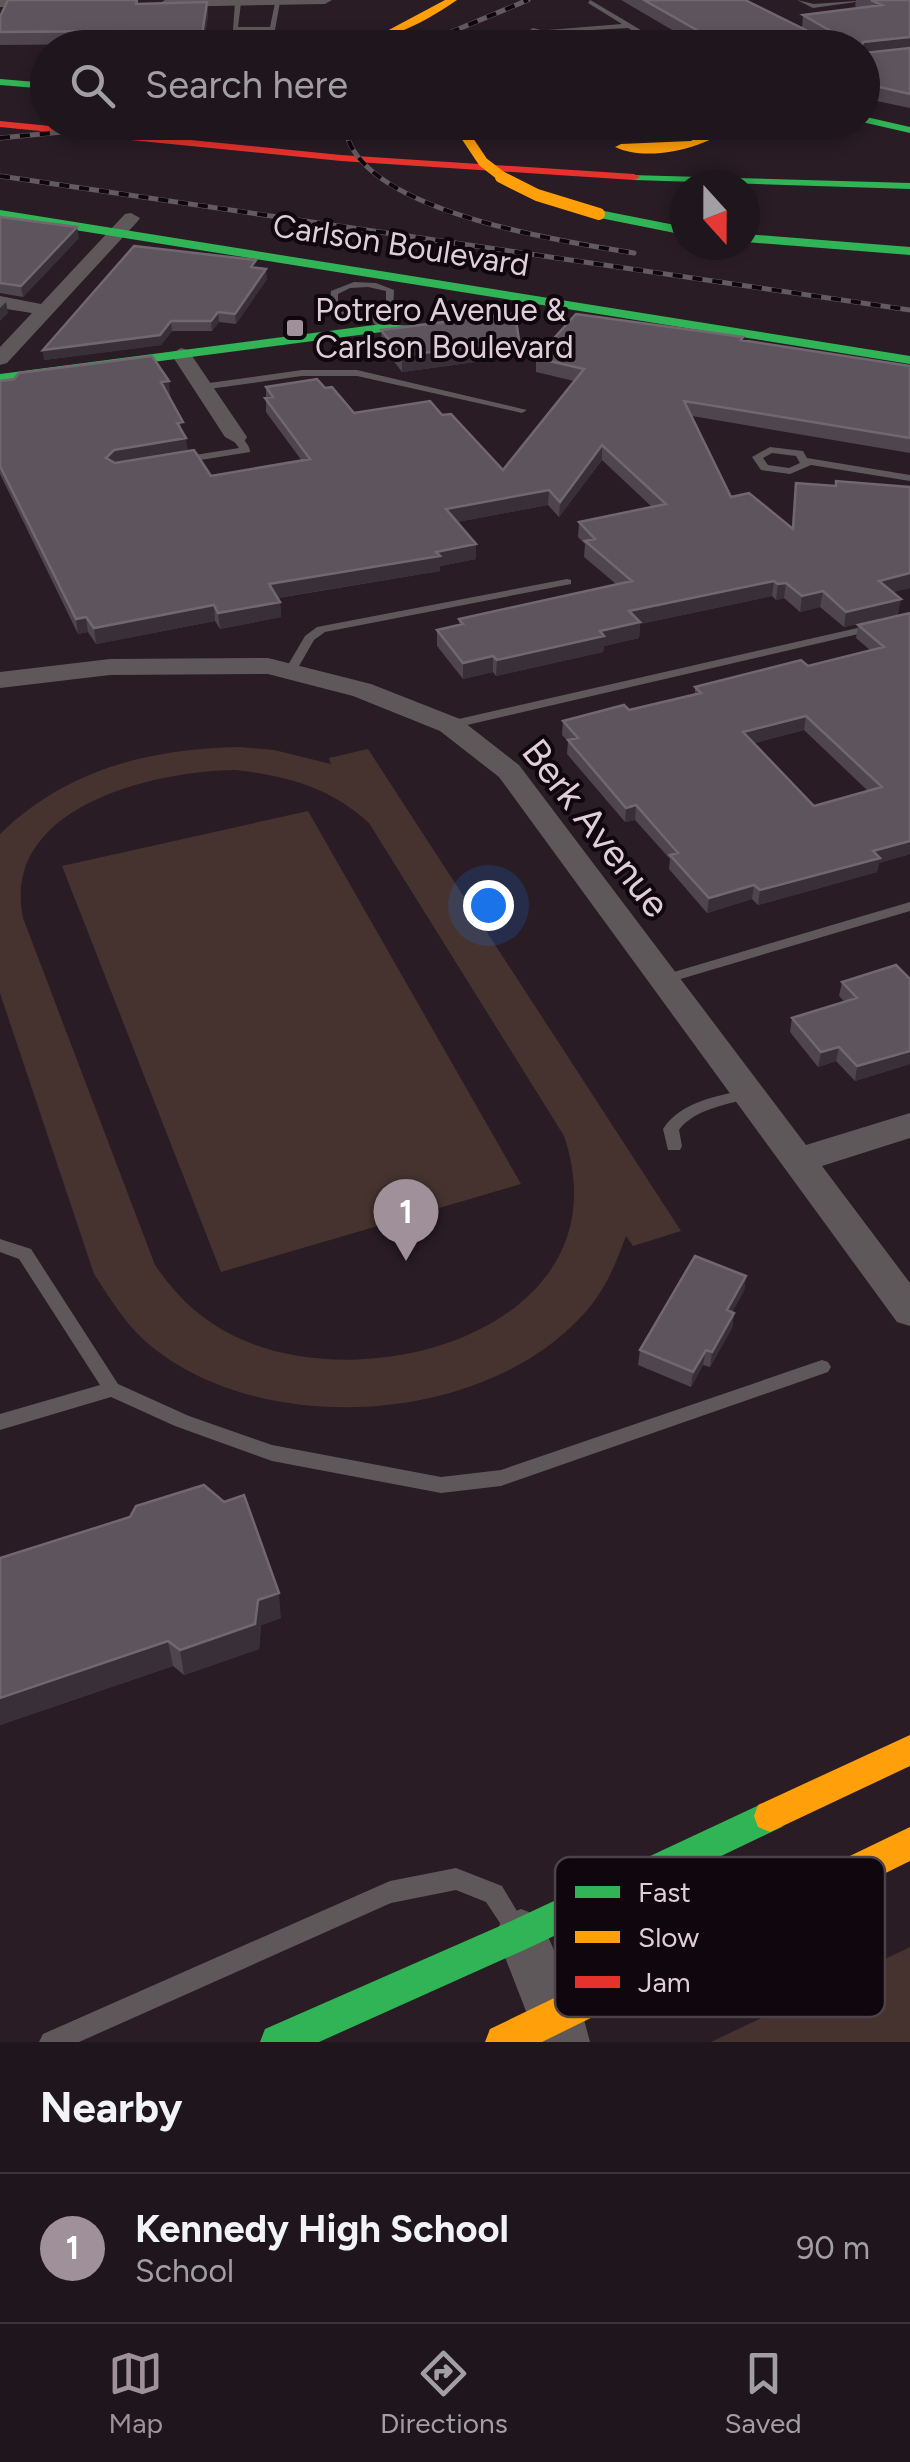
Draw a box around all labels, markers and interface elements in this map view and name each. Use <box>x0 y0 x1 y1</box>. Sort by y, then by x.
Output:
search box <box>30 30 880 140</box>
icon: search <box>65 58 120 113</box>
text: Search here <box>145 62 348 108</box>
north arrow <box>670 170 760 260</box>
street label: Carlson Boulevard <box>270 206 532 284</box>
place label: Potrero Avenue & Carlson Boulevard <box>315 291 574 366</box>
marker: Potrero Avenue & Carlson Boulevard <box>284 317 306 339</box>
street label: Berk Avenue <box>512 730 680 926</box>
your location <box>463 880 514 931</box>
pin: 1 <box>374 1178 438 1261</box>
legend <box>555 1857 885 2017</box>
text: Fast <box>638 1875 691 1909</box>
text: Slow <box>638 1920 699 1954</box>
text: Jam <box>638 1965 691 1999</box>
text: Nearby <box>40 2082 182 2133</box>
text: Kennedy High School <box>135 2206 509 2252</box>
text: 1 <box>66 2229 79 2267</box>
text: 90 m <box>796 2229 870 2267</box>
text: School <box>135 2252 234 2290</box>
tab: Map <box>108 2346 163 2440</box>
tab: Directions <box>380 2346 508 2440</box>
tab: Saved <box>724 2346 802 2440</box>

